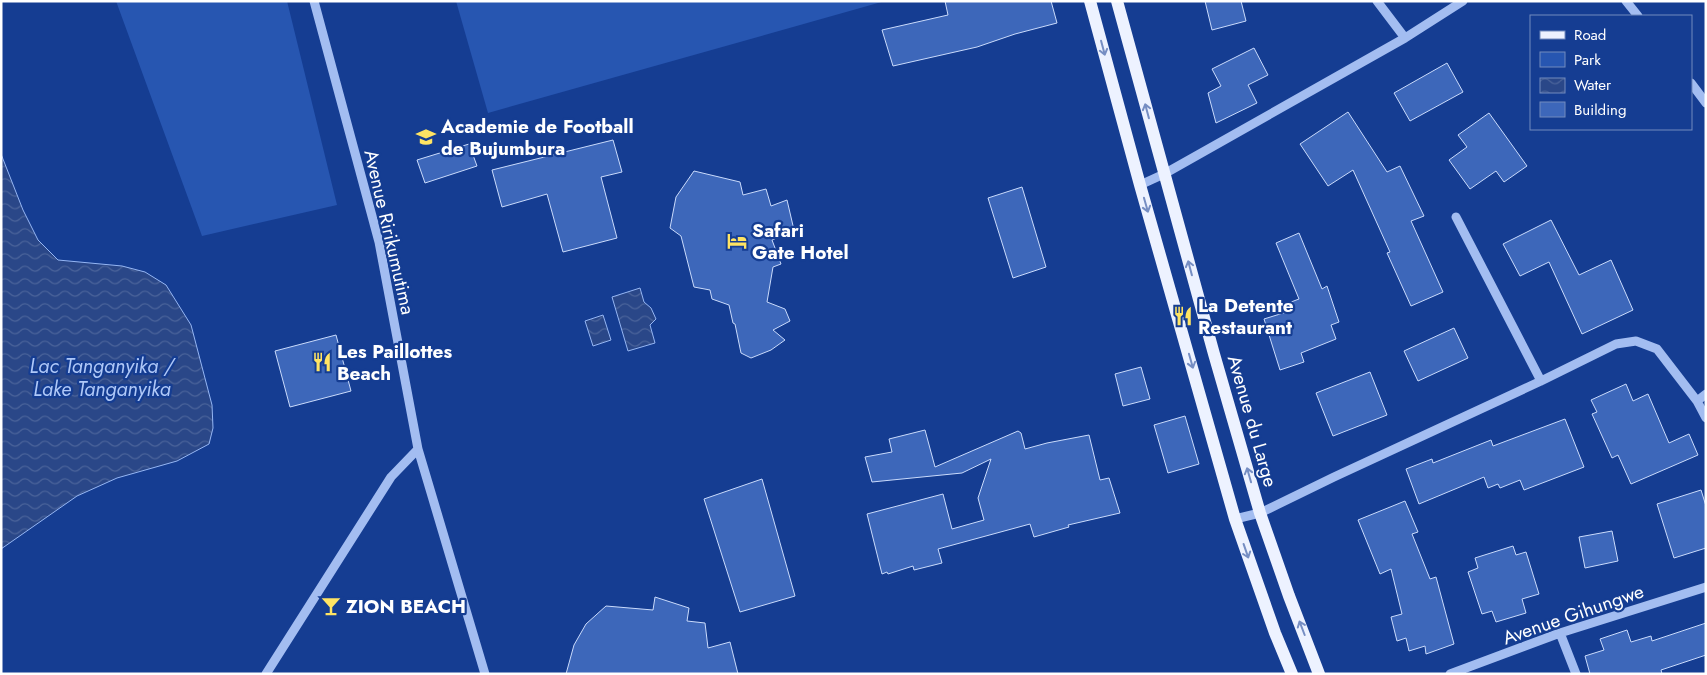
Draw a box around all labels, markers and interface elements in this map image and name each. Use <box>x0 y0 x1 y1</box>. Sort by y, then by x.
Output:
legend <box>1530 15 1692 130</box>
text: Road <box>1574 24 1606 46</box>
one-way arrow <box>1099 40 1109 56</box>
text: Park <box>1574 49 1601 71</box>
text: Water <box>1574 74 1612 96</box>
text: Building <box>1574 99 1626 121</box>
one-way arrow <box>1142 104 1152 120</box>
place label: Academie de Football de Bujumbura <box>440 113 634 162</box>
school or university icon: Academie de Football de Bujumbura <box>415 126 437 148</box>
street label: Avenue Ririkumutima <box>357 147 422 317</box>
one-way arrow <box>1142 197 1151 213</box>
place label: Safari Gate Hotel <box>752 217 849 266</box>
hotel icon: Safari Gate Hotel <box>726 230 748 252</box>
one-way arrow <box>1185 260 1194 276</box>
place label: La Detente Restaurant <box>1198 292 1294 341</box>
restaurant icon: La Detente Restaurant <box>1172 305 1194 327</box>
place label: Les Paillottes Beach <box>337 338 452 387</box>
restaurant icon: Les Paillottes Beach <box>311 351 333 373</box>
water label: Lac Tanganyika / Lake Tanganyika <box>30 352 176 404</box>
street label: Avenue du Large <box>1221 352 1284 490</box>
one-way arrow <box>1186 353 1196 369</box>
one-way arrow <box>1244 467 1253 483</box>
one-way arrow <box>1242 542 1251 558</box>
street label: Avenue Gihungwe <box>1499 578 1648 651</box>
place label: ZION BEACH <box>346 593 466 620</box>
bar icon: ZION BEACH <box>320 595 342 617</box>
one-way arrow <box>1297 621 1306 637</box>

